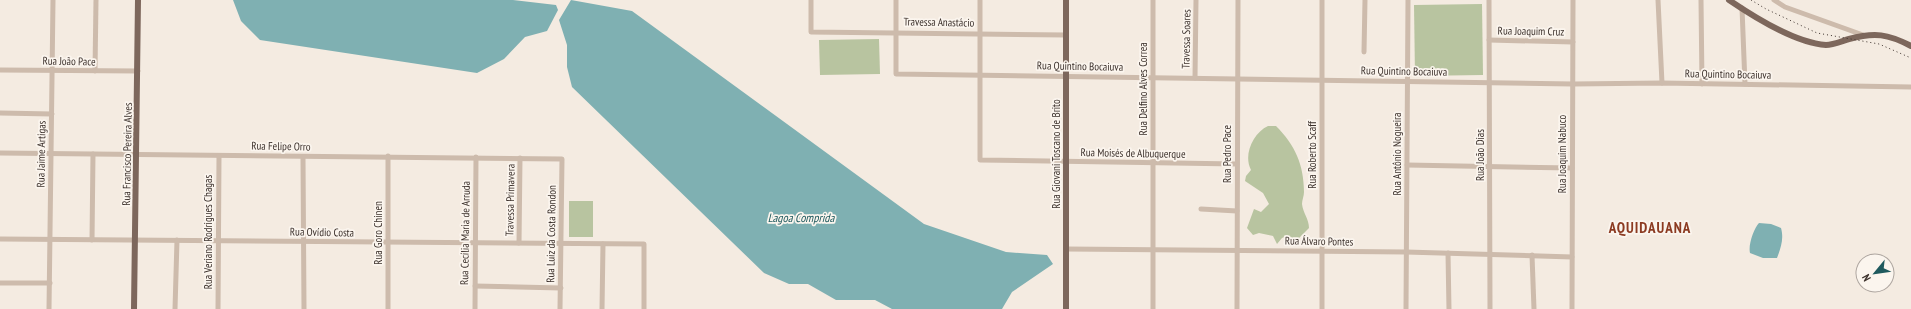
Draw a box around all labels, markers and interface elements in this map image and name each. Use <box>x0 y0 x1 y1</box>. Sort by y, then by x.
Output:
street label: Travessa Soares <box>1178 9 1194 69</box>
street label: Travessa Anastácio <box>904 14 975 30</box>
street label: Rua Joaquim Cruz <box>1498 23 1564 39</box>
street label: Rua Delfino Alves Correa <box>1136 42 1150 136</box>
street label: Rua João Pace <box>42 54 96 68</box>
street label: Rua Quintino Bocaiuva <box>1037 58 1123 74</box>
street label: Rua Quintino Bocaiuva <box>1361 63 1447 79</box>
street label: Rua Quintino Bocaiuva <box>1685 66 1771 82</box>
street label: Rua Giovani Toscano de Brito <box>1049 99 1063 209</box>
street label: Rua Francisco Pereira Alves <box>119 102 135 206</box>
street label: Rua Antônio Nogueira <box>1390 112 1404 196</box>
street label: Rua Joaquim Nabuco <box>1555 115 1569 193</box>
street label: Rua Jaime Artigas <box>33 120 49 187</box>
street label: Rua Roberto Scaff <box>1305 120 1319 189</box>
street label: Rua Pedro Pace <box>1220 124 1234 183</box>
street label: Rua João Dias <box>1473 129 1487 181</box>
street label: Rua Felipe Orro <box>251 138 311 154</box>
street label: Rua Moisés de Albuquerque <box>1080 145 1186 161</box>
street label: Travessa Primavera <box>502 164 518 236</box>
street label: Rua Veriano Rodrigues Chagas <box>201 175 215 289</box>
street label: Rua Cecília Maria de Arruda <box>457 181 473 285</box>
street label: Rua Luiz da Costa Rondon <box>543 185 559 283</box>
street label: Rua Goro Chinen <box>371 201 385 265</box>
water label: Lagoa Comprida <box>768 210 835 225</box>
district label: AQUIDAUANA <box>1608 218 1691 237</box>
street label: Rua Ovídio Costa <box>290 224 354 240</box>
street label: Rua Álvaro Pontes <box>1285 233 1354 249</box>
north arrow <box>1855 253 1895 293</box>
text: N <box>1859 272 1874 284</box>

